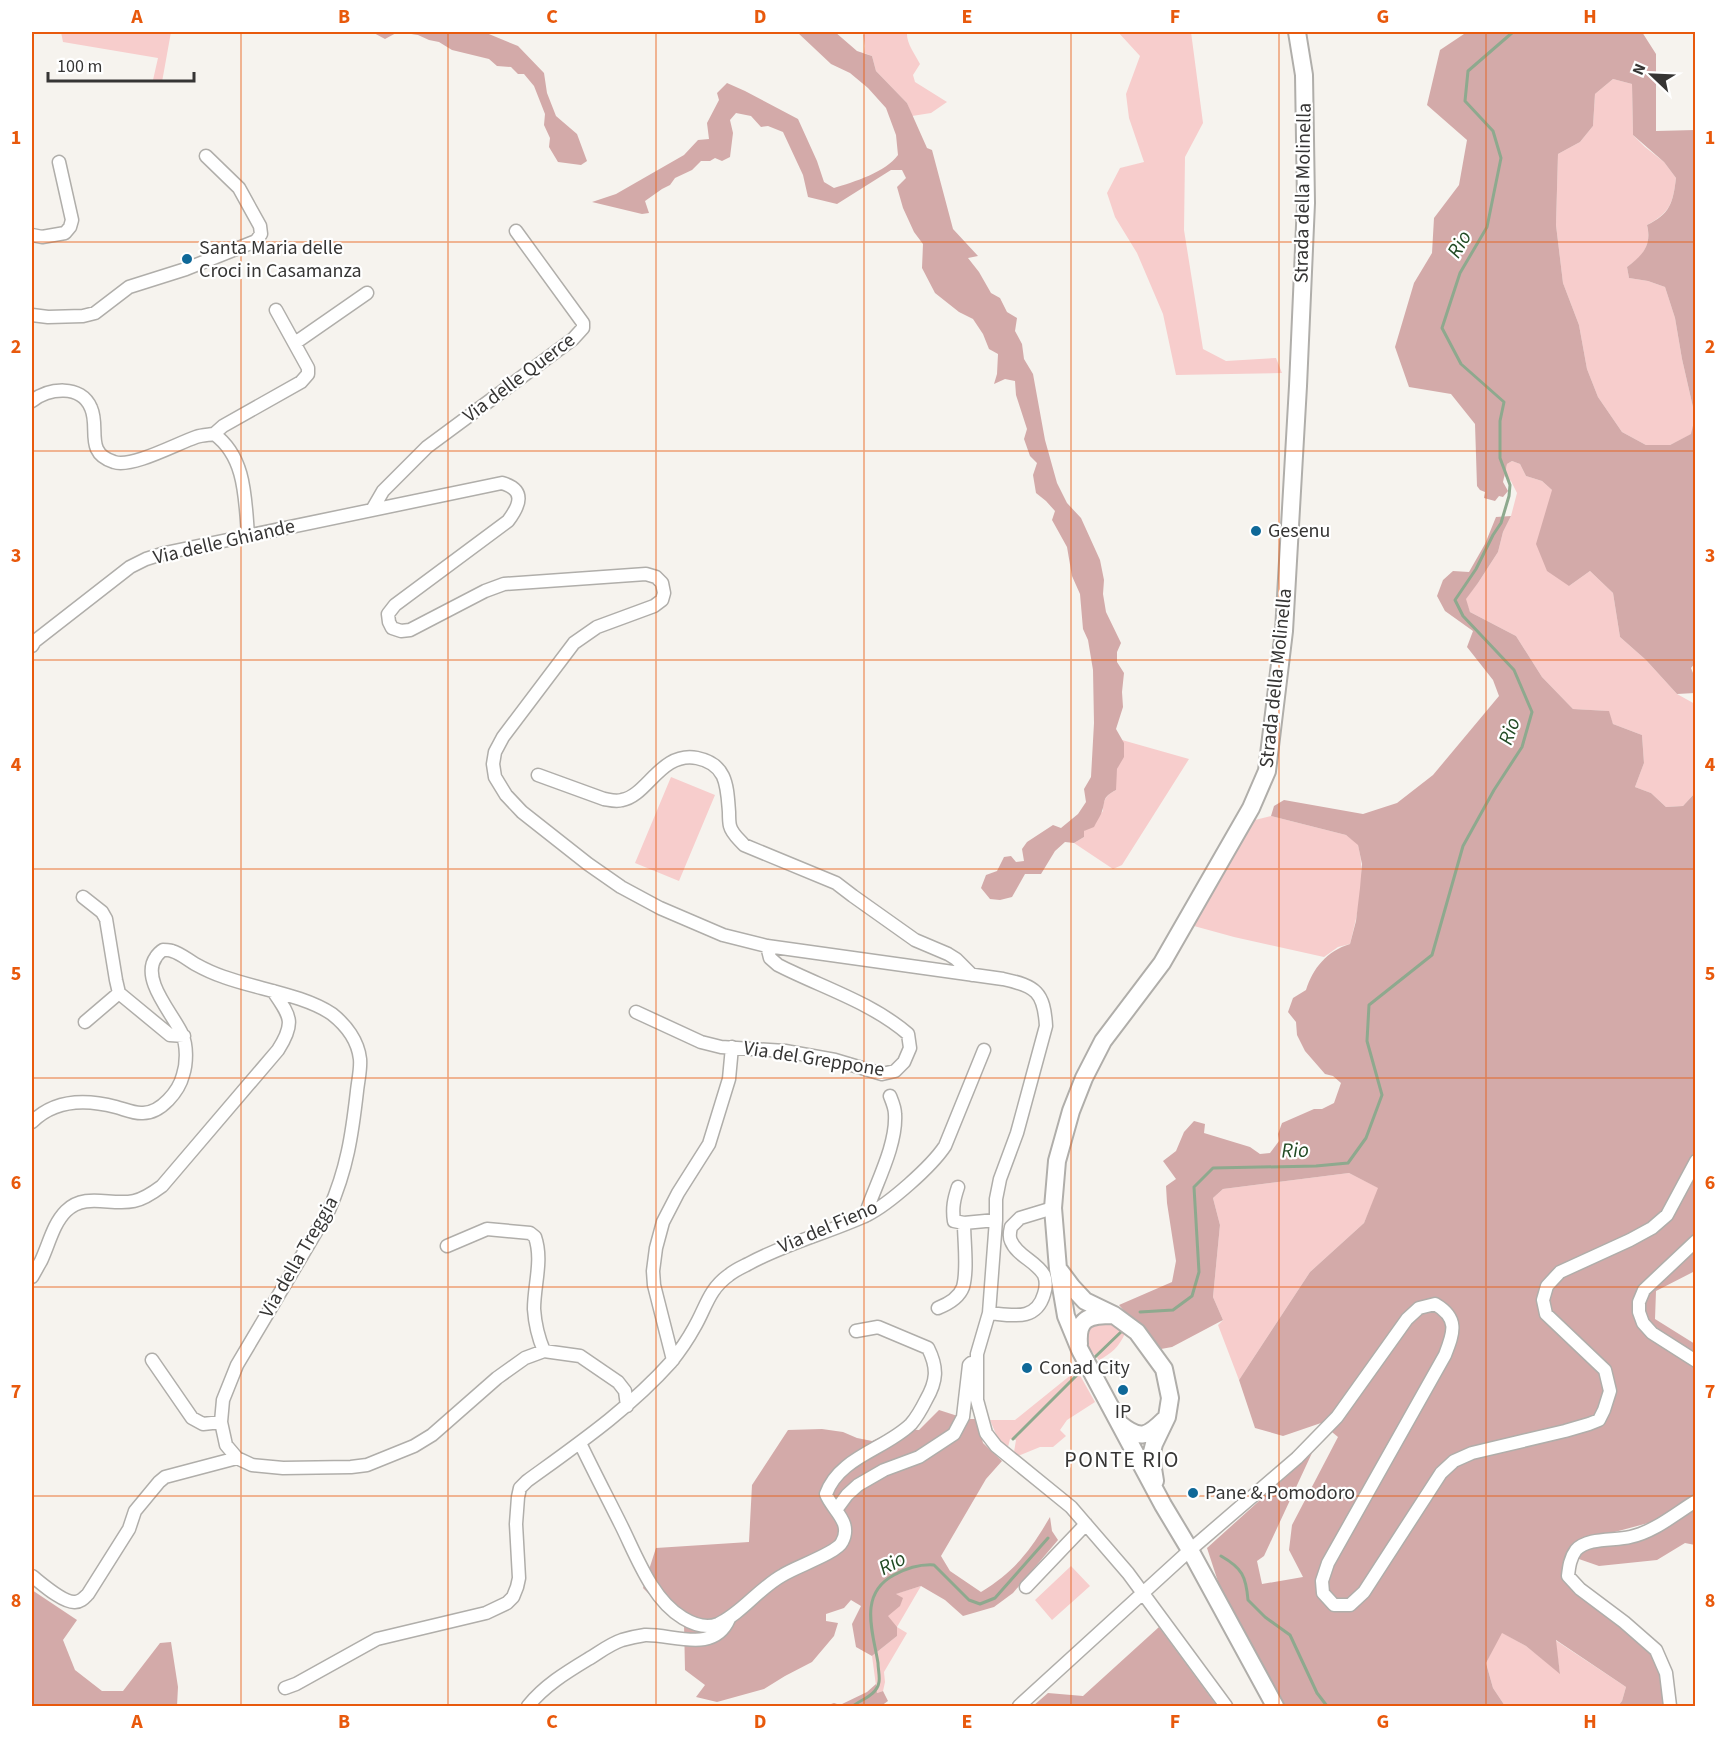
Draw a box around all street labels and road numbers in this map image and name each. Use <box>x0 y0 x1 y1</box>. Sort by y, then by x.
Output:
street label: Strada della Molinella <box>1287 102 1319 284</box>
street label: Via delle Querce <box>457 326 581 429</box>
street label: Via delle Ghiande <box>150 512 298 572</box>
street label: Strada della Molinella <box>1253 587 1299 769</box>
street label: Via del Greppone <box>742 1034 887 1084</box>
street label: Via della Treggia <box>253 1191 345 1323</box>
street label: Via del Fieno <box>774 1193 882 1261</box>

